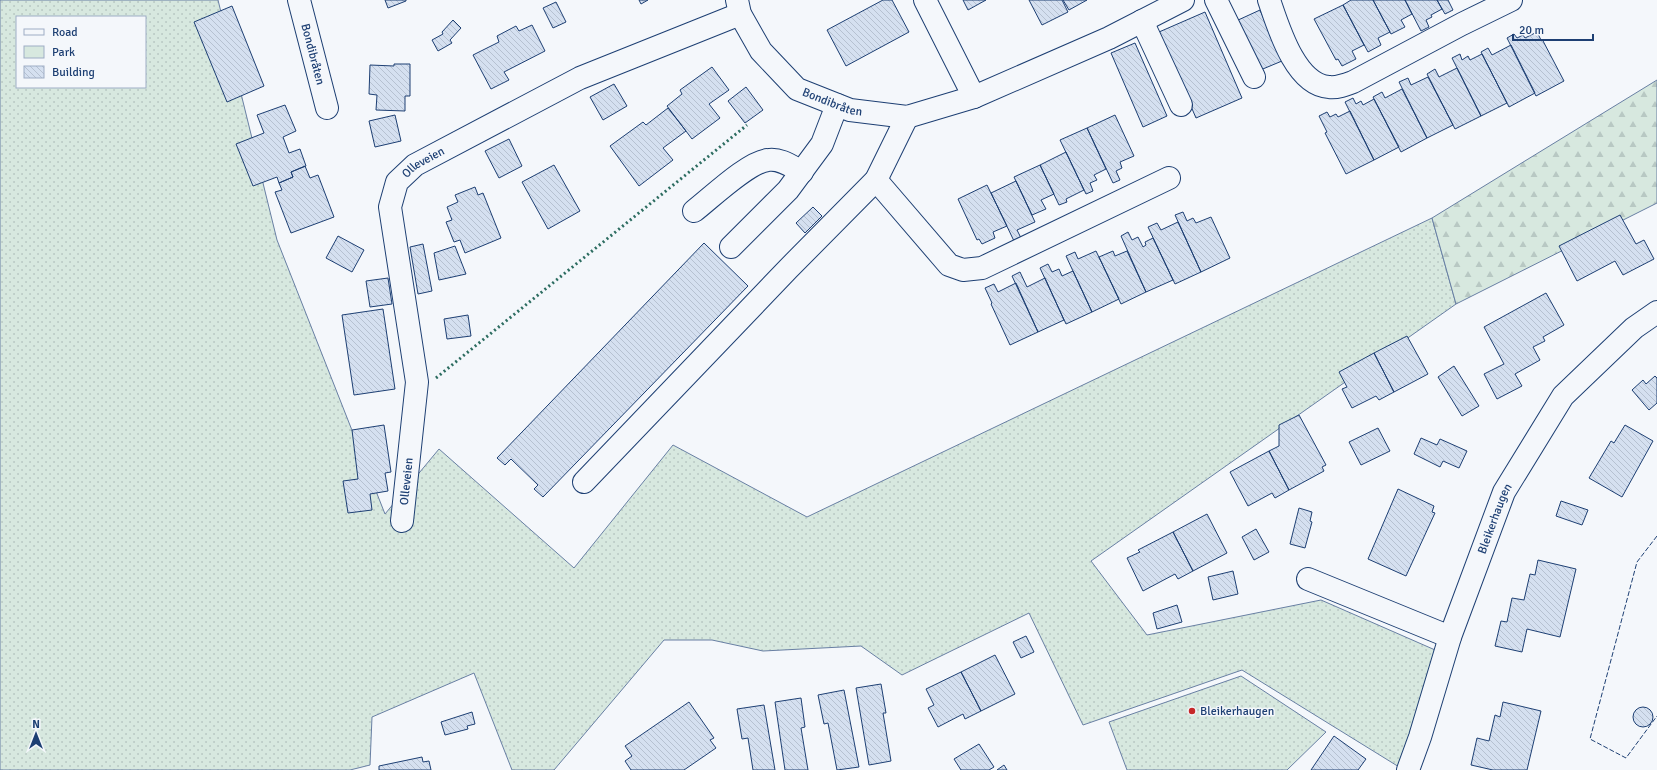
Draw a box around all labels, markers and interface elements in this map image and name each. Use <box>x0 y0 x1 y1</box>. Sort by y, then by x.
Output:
legend <box>16 16 146 88</box>
scale bar <box>1513 16 1593 42</box>
street label: Bondibråten <box>297 22 328 87</box>
text: 20 m <box>1519 23 1544 38</box>
text: Road <box>52 25 78 40</box>
text: Park <box>52 45 75 60</box>
text: Building <box>52 65 95 80</box>
street label: Bondibråten <box>800 85 863 119</box>
street label: Olleveien <box>399 144 447 181</box>
street label: Olleveien <box>397 457 417 506</box>
street label: Bleikerhaugen <box>1475 481 1515 556</box>
place label: Bleikerhaugen <box>1200 704 1274 719</box>
marker: Bleikerhaugen <box>1187 706 1197 716</box>
north arrow <box>16 714 56 754</box>
text: N <box>32 718 40 731</box>

